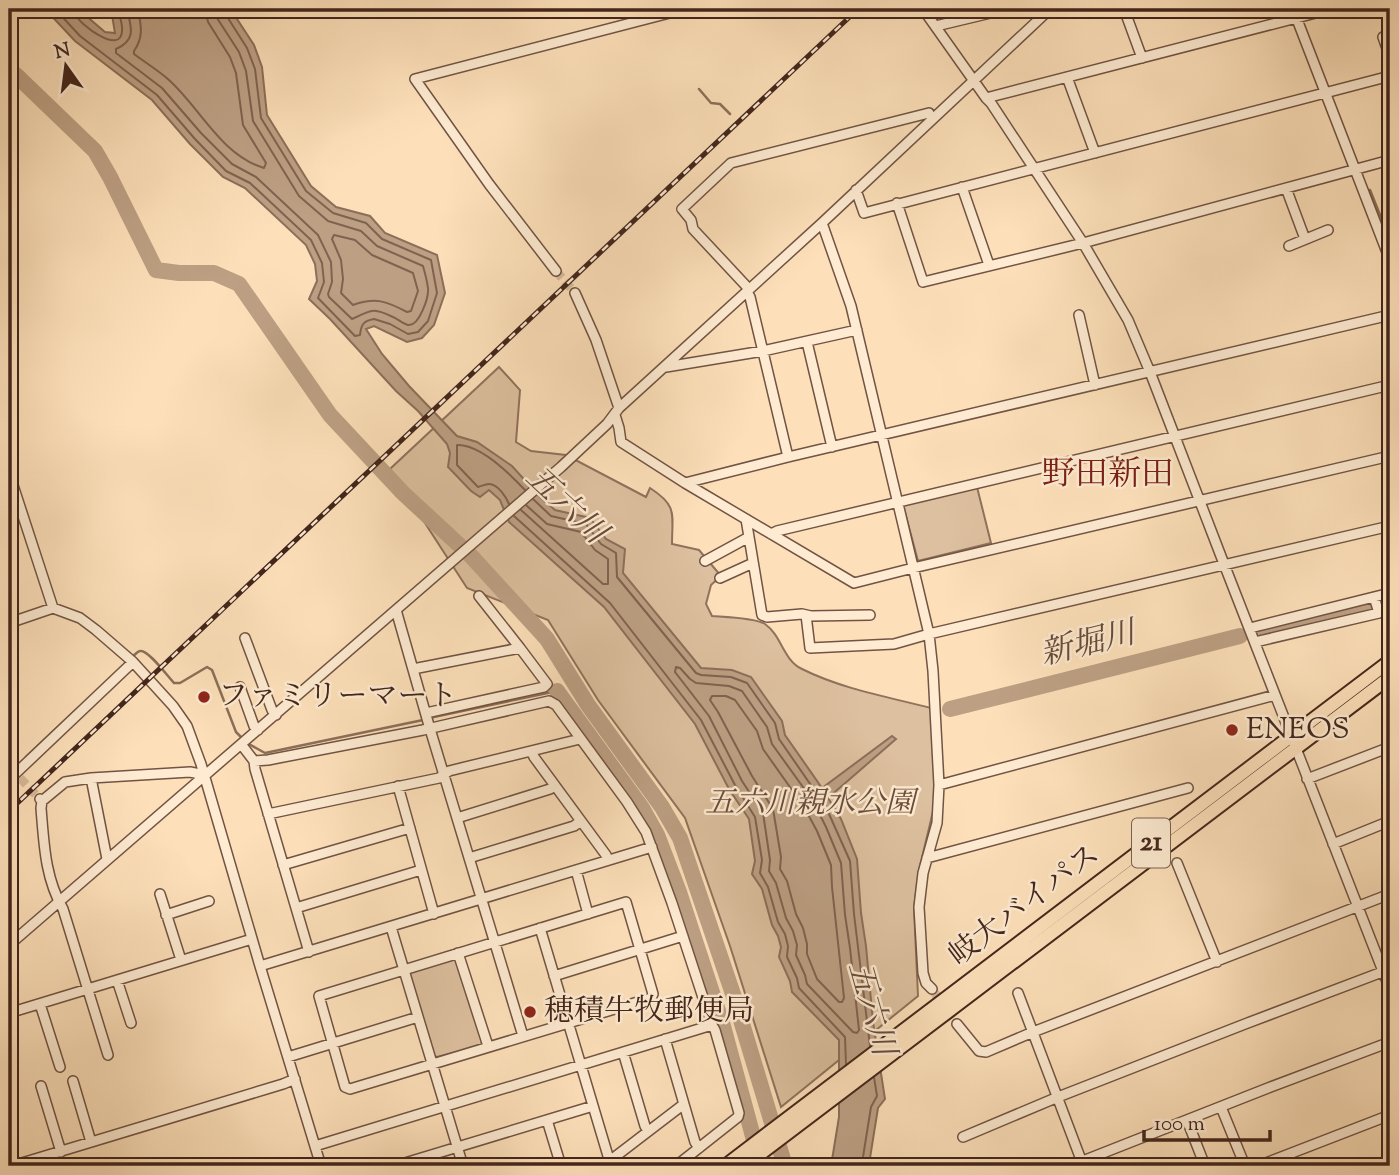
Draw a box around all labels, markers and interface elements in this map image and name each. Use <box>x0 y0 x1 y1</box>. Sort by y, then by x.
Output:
north arrow <box>32 32 102 102</box>
text: N <box>52 37 73 67</box>
district label: 野田新田 <box>1042 452 1174 500</box>
water label: 五六川 <box>514 456 618 558</box>
water label: 新堀川 <box>1036 610 1143 679</box>
place label: ファミリーマート <box>218 676 457 719</box>
marker: ファミリーマート <box>196 689 212 705</box>
place label: ENEOS <box>1246 709 1350 752</box>
marker: ENEOS <box>1224 722 1240 738</box>
park label: 五六川親水公園 <box>705 783 920 826</box>
road number: 21 <box>1132 818 1170 868</box>
street label: 岐大バイパス <box>940 835 1110 977</box>
water label: 五六川 <box>835 957 906 1064</box>
place label: 穂積牛牧郵便局 <box>544 991 754 1034</box>
marker: 穂積牛牧郵便局 <box>522 1004 538 1020</box>
scale bar <box>1144 1098 1270 1142</box>
text: 100 m <box>1154 1110 1205 1140</box>

